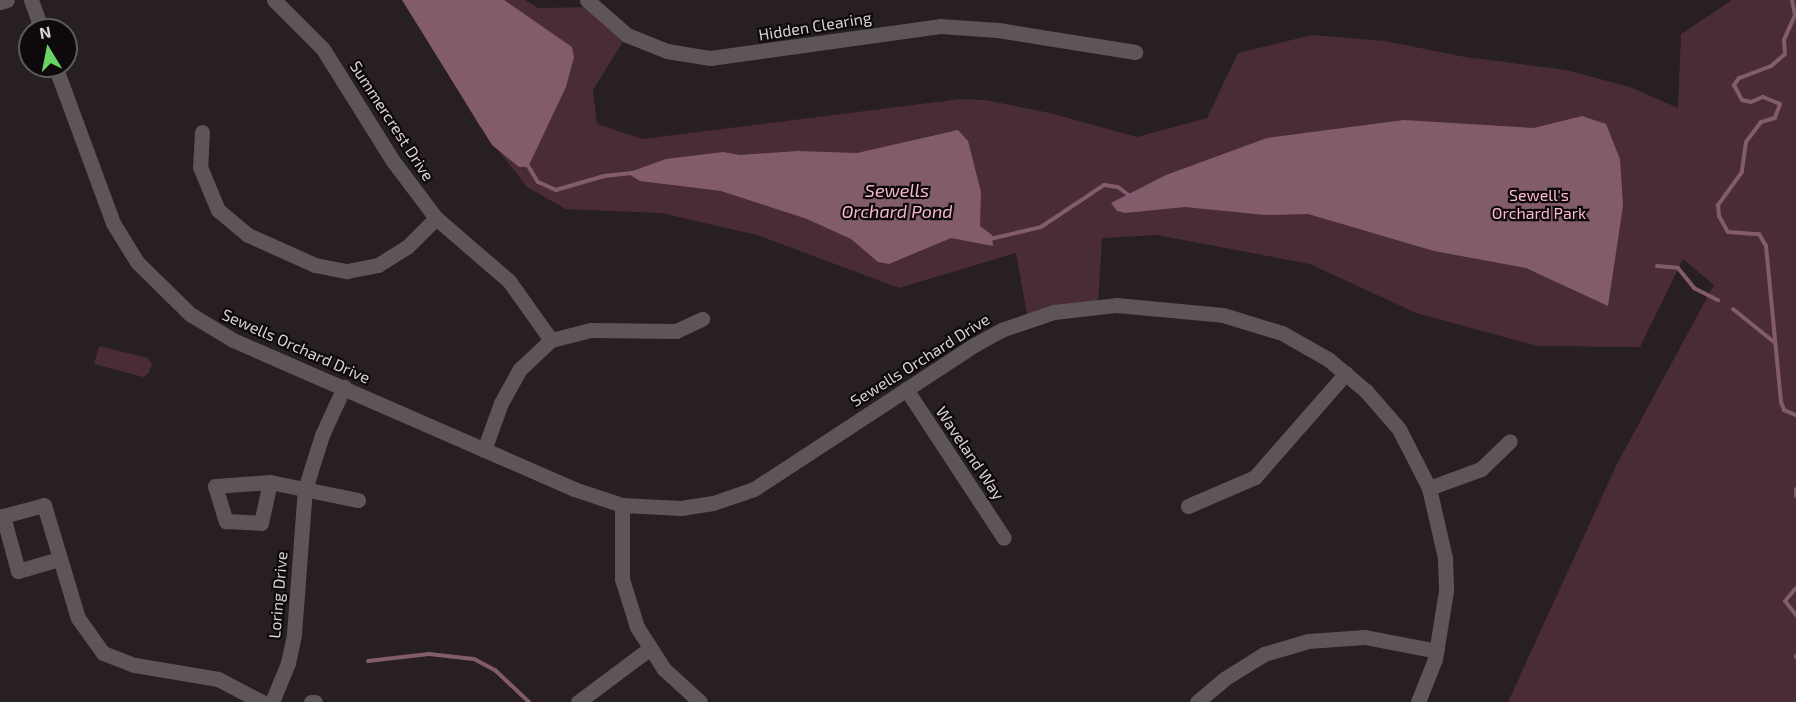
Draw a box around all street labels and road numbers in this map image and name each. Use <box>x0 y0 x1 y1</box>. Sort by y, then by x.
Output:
street label: Hidden Clearing <box>757 8 873 44</box>
street label: Summercrest Drive <box>346 57 438 185</box>
street label: Sewells Orchard Drive <box>219 305 373 387</box>
street label: Sewells Orchard Drive <box>847 309 993 411</box>
street label: Waveland Way <box>932 403 1008 503</box>
street label: Loring Drive <box>265 551 291 639</box>

